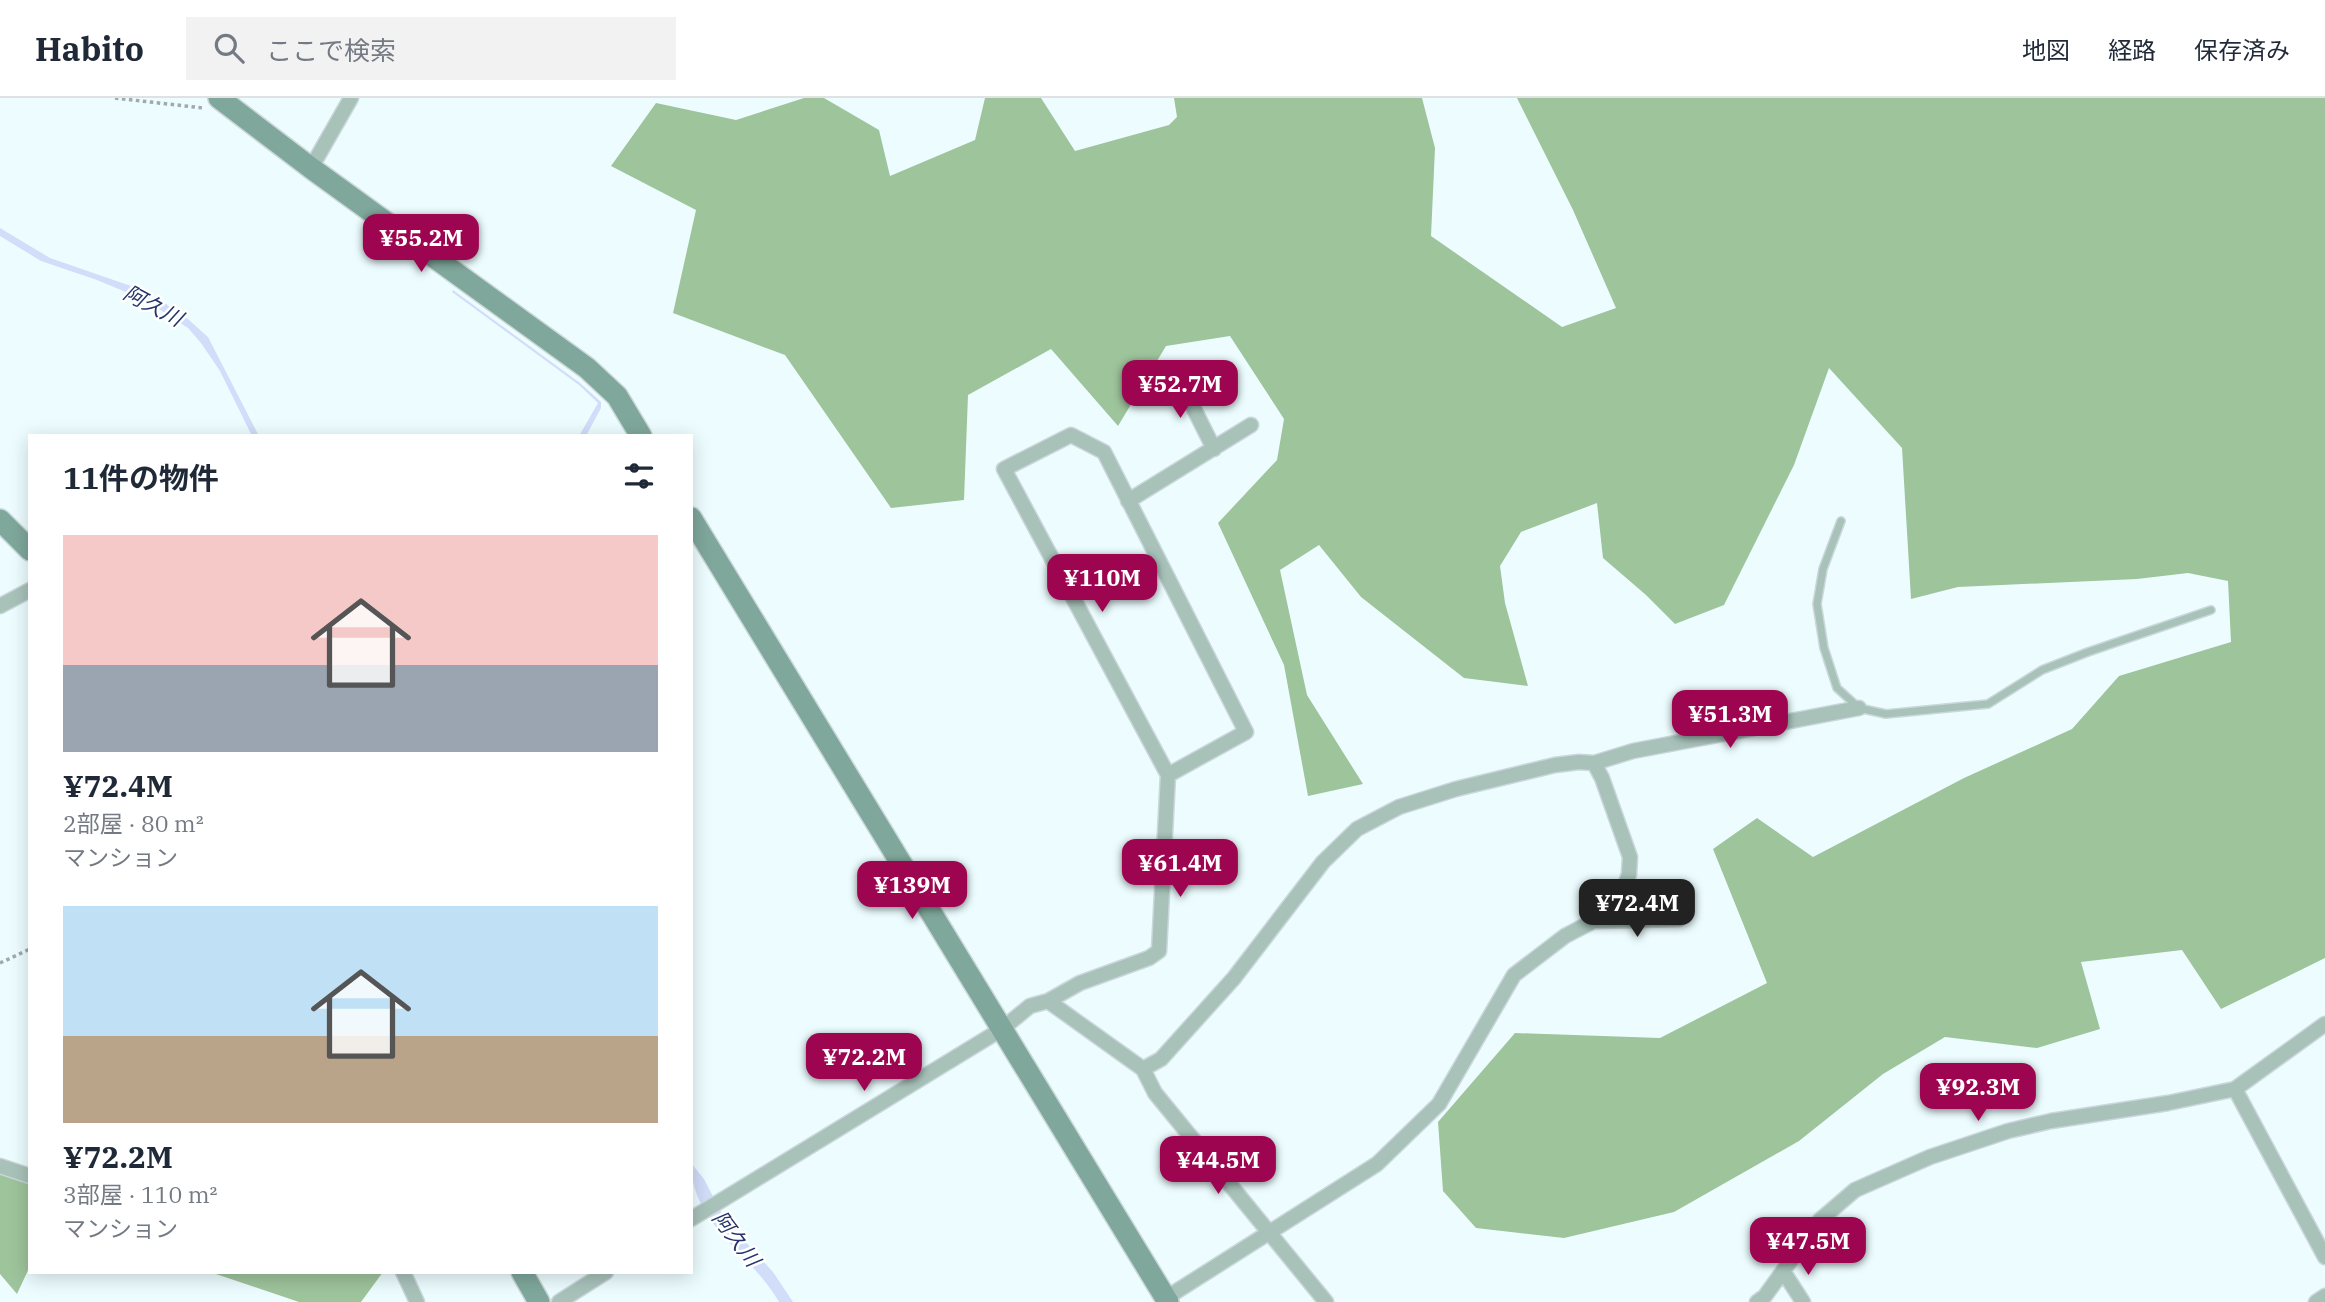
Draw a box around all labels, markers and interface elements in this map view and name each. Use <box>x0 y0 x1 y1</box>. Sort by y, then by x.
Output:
search box <box>186 17 676 80</box>
text: Habito <box>35 27 144 70</box>
icon: search <box>210 29 248 67</box>
text: ここで検索 <box>266 33 396 67</box>
text: 地図 <box>2022 34 2070 66</box>
text: 経路 <box>2108 34 2156 66</box>
text: 保存済み <box>2194 34 2290 66</box>
pin: ¥55.2M <box>364 214 478 274</box>
text: ¥55.2M <box>379 222 463 252</box>
water label: 阿久川 <box>119 278 190 333</box>
pin: ¥52.7M <box>1123 360 1237 420</box>
text: ¥52.7M <box>1138 368 1222 398</box>
icon: filters <box>620 457 658 495</box>
text: 11件の物件 <box>63 458 219 497</box>
pin: ¥110M <box>1053 554 1151 614</box>
text: ¥110M <box>1063 562 1141 592</box>
icon: home <box>298 580 424 706</box>
pin: ¥51.3M <box>1673 690 1787 750</box>
text: ¥51.3M <box>1688 698 1772 728</box>
text: ¥72.4M <box>63 766 173 805</box>
text: 2部屋 · 80 m² <box>63 808 204 838</box>
pin: ¥61.4M <box>1123 840 1237 899</box>
text: マンション <box>63 842 178 872</box>
text: ¥61.4M <box>1138 847 1222 877</box>
pin: ¥139M <box>863 862 961 921</box>
text: ¥139M <box>873 869 951 899</box>
pin: ¥72.4M <box>1580 880 1694 939</box>
text: ¥72.4M <box>1595 887 1679 917</box>
icon: home <box>298 951 424 1077</box>
pin: ¥72.2M <box>807 1034 921 1093</box>
text: ¥72.2M <box>822 1041 906 1071</box>
pin: ¥92.3M <box>1921 1063 2035 1123</box>
text: ¥92.3M <box>1936 1071 2020 1101</box>
pin: ¥44.5M <box>1161 1136 1275 1196</box>
text: ¥72.2M <box>63 1137 173 1176</box>
text: ¥44.5M <box>1176 1144 1260 1174</box>
text: 3部屋 · 110 m² <box>63 1179 218 1209</box>
water label: 阿久川 <box>707 1205 768 1274</box>
text: マンション <box>63 1213 178 1243</box>
pin: ¥47.5M <box>1751 1218 1865 1277</box>
text: ¥47.5M <box>1766 1225 1850 1255</box>

